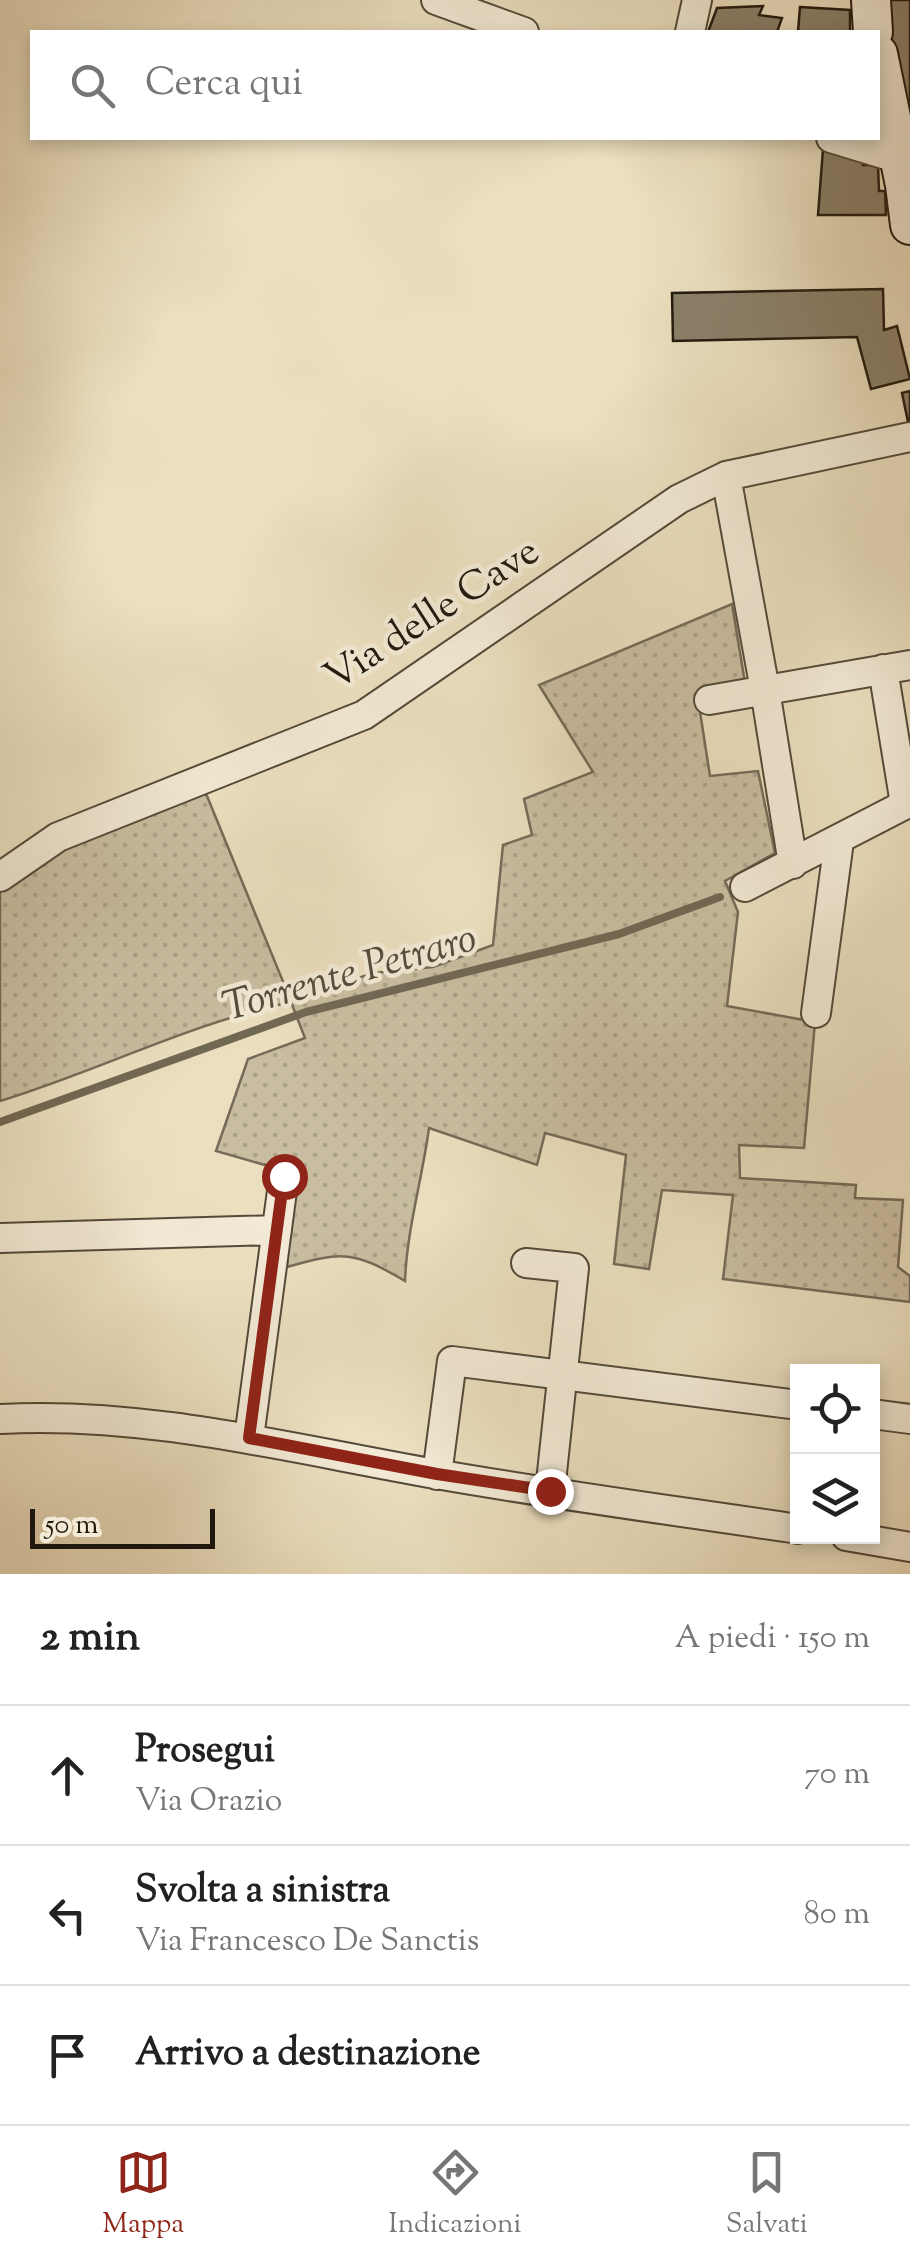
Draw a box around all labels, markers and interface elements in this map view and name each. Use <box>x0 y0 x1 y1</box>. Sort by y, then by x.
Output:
search box <box>30 30 880 140</box>
icon: search <box>65 58 120 113</box>
text: Cerca qui <box>145 58 303 112</box>
street label: Via delle Cave <box>314 525 552 707</box>
water label: Torrente Petraro <box>216 910 484 1040</box>
route start <box>262 1154 308 1200</box>
map controls <box>790 1364 880 1544</box>
button: locate <box>790 1364 880 1454</box>
button: layers <box>790 1454 880 1544</box>
route end <box>528 1469 574 1515</box>
scale bar <box>30 1504 215 1548</box>
text: 50 m <box>45 1506 99 1546</box>
text: 2 min <box>40 1609 140 1669</box>
text: A piedi · 150 m <box>675 1616 870 1662</box>
text: Prosegui <box>135 1725 275 1779</box>
icon: ahead <box>40 1748 95 1803</box>
text: 70 m <box>804 1752 870 1798</box>
text: Via Orazio <box>135 1779 282 1825</box>
text: Svolta a sinistra <box>135 1865 390 1919</box>
icon: left <box>40 1888 95 1943</box>
text: 80 m <box>804 1892 870 1938</box>
text: Via Francesco De Sanctis <box>135 1919 479 1965</box>
icon: arrive <box>40 2028 95 2083</box>
text: Arrivo a destinazione <box>135 2028 481 2082</box>
tab: Mappa <box>102 2145 184 2245</box>
tab: Indicazioni <box>389 2145 521 2245</box>
tab: Salvati <box>726 2145 808 2245</box>

